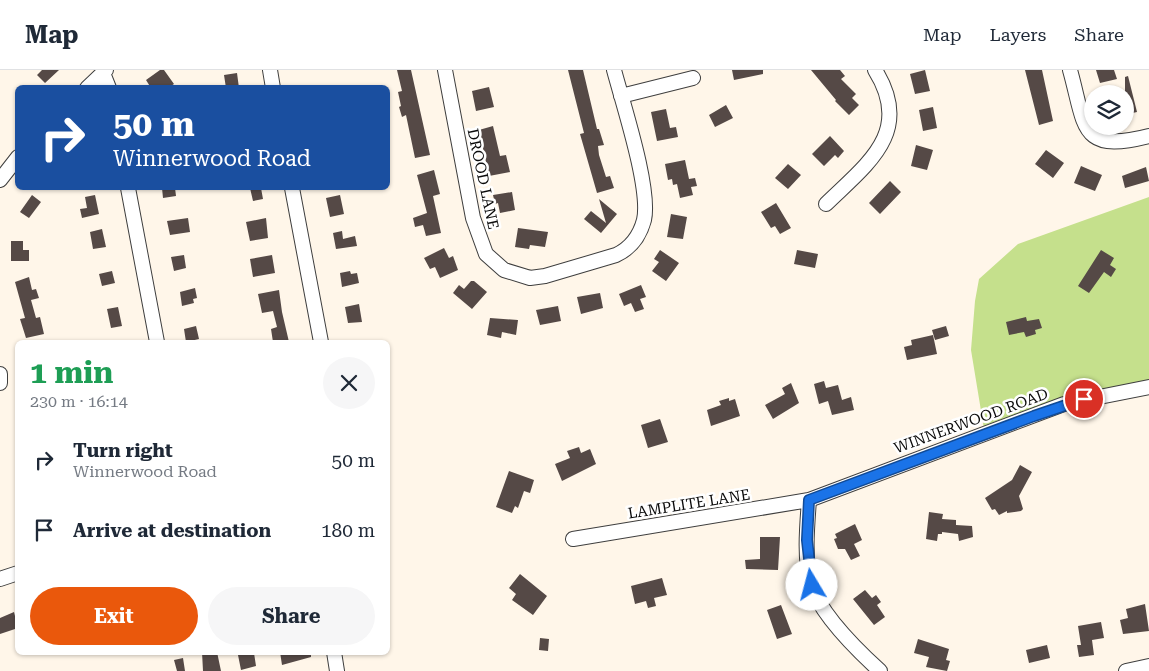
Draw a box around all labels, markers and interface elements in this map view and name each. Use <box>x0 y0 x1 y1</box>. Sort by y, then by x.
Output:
text: Map <box>25 21 79 49</box>
text: Map <box>923 24 962 45</box>
text: Layers <box>990 24 1046 45</box>
text: Share <box>1074 24 1124 45</box>
map controls <box>1084 85 1134 135</box>
button: layers <box>1084 85 1134 135</box>
text: 50 m <box>113 104 195 145</box>
icon: right <box>30 105 95 170</box>
street label: DROOD LANE <box>464 127 502 231</box>
text: Winnerwood Road <box>113 146 311 171</box>
text: 1 min <box>30 355 113 390</box>
button: close <box>323 357 375 409</box>
pin <box>1063 378 1105 420</box>
street label: WINNERWOOD ROAD <box>891 385 1051 457</box>
icon: arrive <box>1070 385 1098 413</box>
text: 230 m · 16:14 <box>30 392 128 411</box>
text: Turn right <box>73 439 173 462</box>
icon: right <box>30 446 58 474</box>
text: 50 m <box>332 449 375 472</box>
text: Winnerwood Road <box>73 462 217 481</box>
street label: LAMPLITE LANE <box>627 485 751 523</box>
icon: arrive <box>30 516 58 544</box>
text: Arrive at destination <box>73 519 271 542</box>
text: 180 m <box>321 519 375 542</box>
position arrow <box>785 558 837 610</box>
button: Exit <box>30 587 198 645</box>
button: Share <box>208 587 375 645</box>

